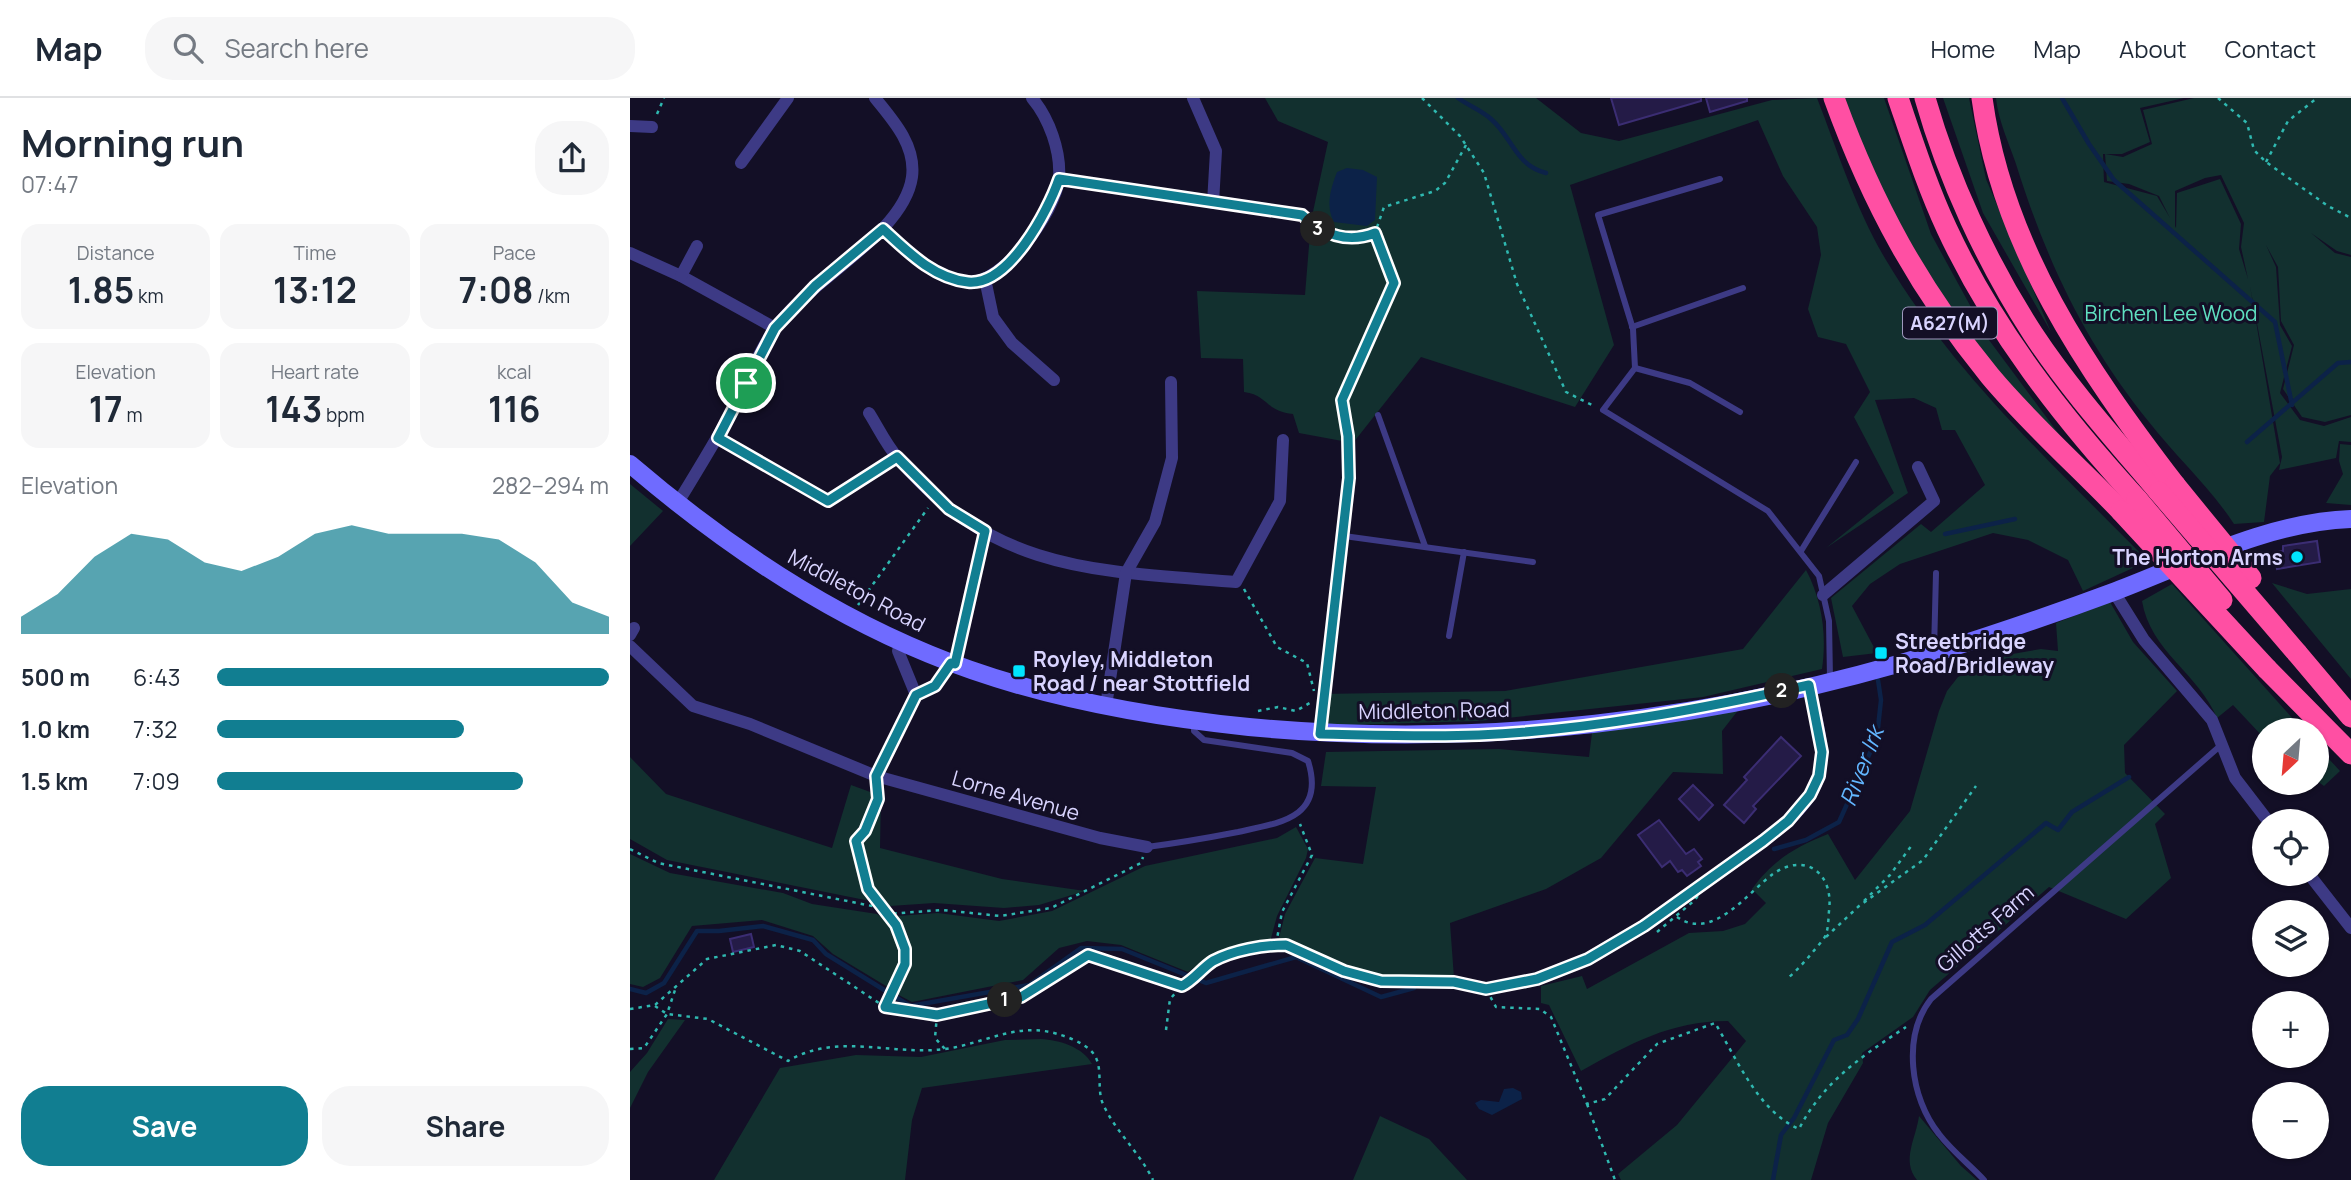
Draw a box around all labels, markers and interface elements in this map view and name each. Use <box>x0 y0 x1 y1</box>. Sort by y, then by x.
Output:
search box <box>145 17 635 80</box>
text: Map <box>35 26 103 71</box>
icon: search <box>169 29 207 67</box>
text: Search here <box>225 30 369 66</box>
text: Home <box>1930 32 1995 65</box>
text: Map <box>2033 32 2081 65</box>
text: About <box>2119 32 2187 65</box>
text: Contact <box>2225 32 2316 65</box>
text: Morning run <box>21 116 244 168</box>
button: share <box>535 121 609 195</box>
text: 07:47 <box>21 168 79 200</box>
pin: 3 <box>1300 212 1336 246</box>
text: 3 <box>1312 215 1323 241</box>
text: Distance <box>77 240 155 266</box>
text: Time <box>294 240 336 266</box>
text: Pace <box>493 240 536 266</box>
text: 1.85 <box>68 266 134 314</box>
text: 13:12 <box>273 266 357 314</box>
text: 7:08 <box>458 266 534 314</box>
text: km <box>134 283 164 309</box>
text: /km <box>534 283 570 309</box>
park label: Birchen Lee Wood <box>2084 299 2258 327</box>
road number: A627(M) <box>1903 308 1997 339</box>
pin <box>716 353 776 413</box>
text: Elevation <box>76 359 156 385</box>
text: Heart rate <box>271 359 359 385</box>
text: kcal <box>497 359 532 385</box>
icon: arrive <box>727 364 765 402</box>
text: 17 <box>89 385 123 433</box>
text: 143 <box>265 385 322 433</box>
text: 116 <box>488 385 541 433</box>
text: m <box>123 402 143 428</box>
text: bpm <box>322 402 365 428</box>
text: Elevation <box>21 469 118 501</box>
text: 282–294 m <box>492 469 609 501</box>
street label: Middleton Road <box>784 542 930 638</box>
place label: The Horton Arms <box>2112 543 2283 571</box>
marker: The Horton Arms <box>2289 549 2305 565</box>
place label: Streetbridge Road/Bridleway <box>1895 627 2054 679</box>
place label: Royley, Middleton Road / near Stottfield <box>1033 645 1250 697</box>
marker: Streetbridge Road/Bridleway <box>1873 645 1889 661</box>
text: 500 m <box>21 661 90 693</box>
text: 6:43 <box>133 661 180 693</box>
marker: Royley, Middleton Road / near Stottfield <box>1011 663 1027 679</box>
pin: 2 <box>1764 674 1800 708</box>
text: 2 <box>1776 677 1787 703</box>
street label: Middleton Road <box>1358 695 1510 725</box>
text: 1.0 km <box>21 713 90 745</box>
text: 7:32 <box>133 713 177 745</box>
water label: River Irk <box>1831 718 1892 810</box>
north arrow <box>2252 718 2329 794</box>
map controls <box>2252 718 2329 1159</box>
street label: Lorne Avenue <box>949 763 1083 827</box>
text: 1.5 km <box>21 765 88 797</box>
text: 7:09 <box>133 765 180 797</box>
button: locate <box>2252 809 2329 886</box>
street label: Gillotts Farm <box>1931 878 2039 978</box>
button: layers <box>2252 900 2329 977</box>
pin: 1 <box>988 982 1022 1018</box>
text: 1 <box>1000 986 1009 1012</box>
button: + <box>2252 991 2329 1068</box>
button: − <box>2252 1082 2329 1159</box>
button: Save <box>21 1086 308 1166</box>
button: Share <box>322 1086 609 1166</box>

